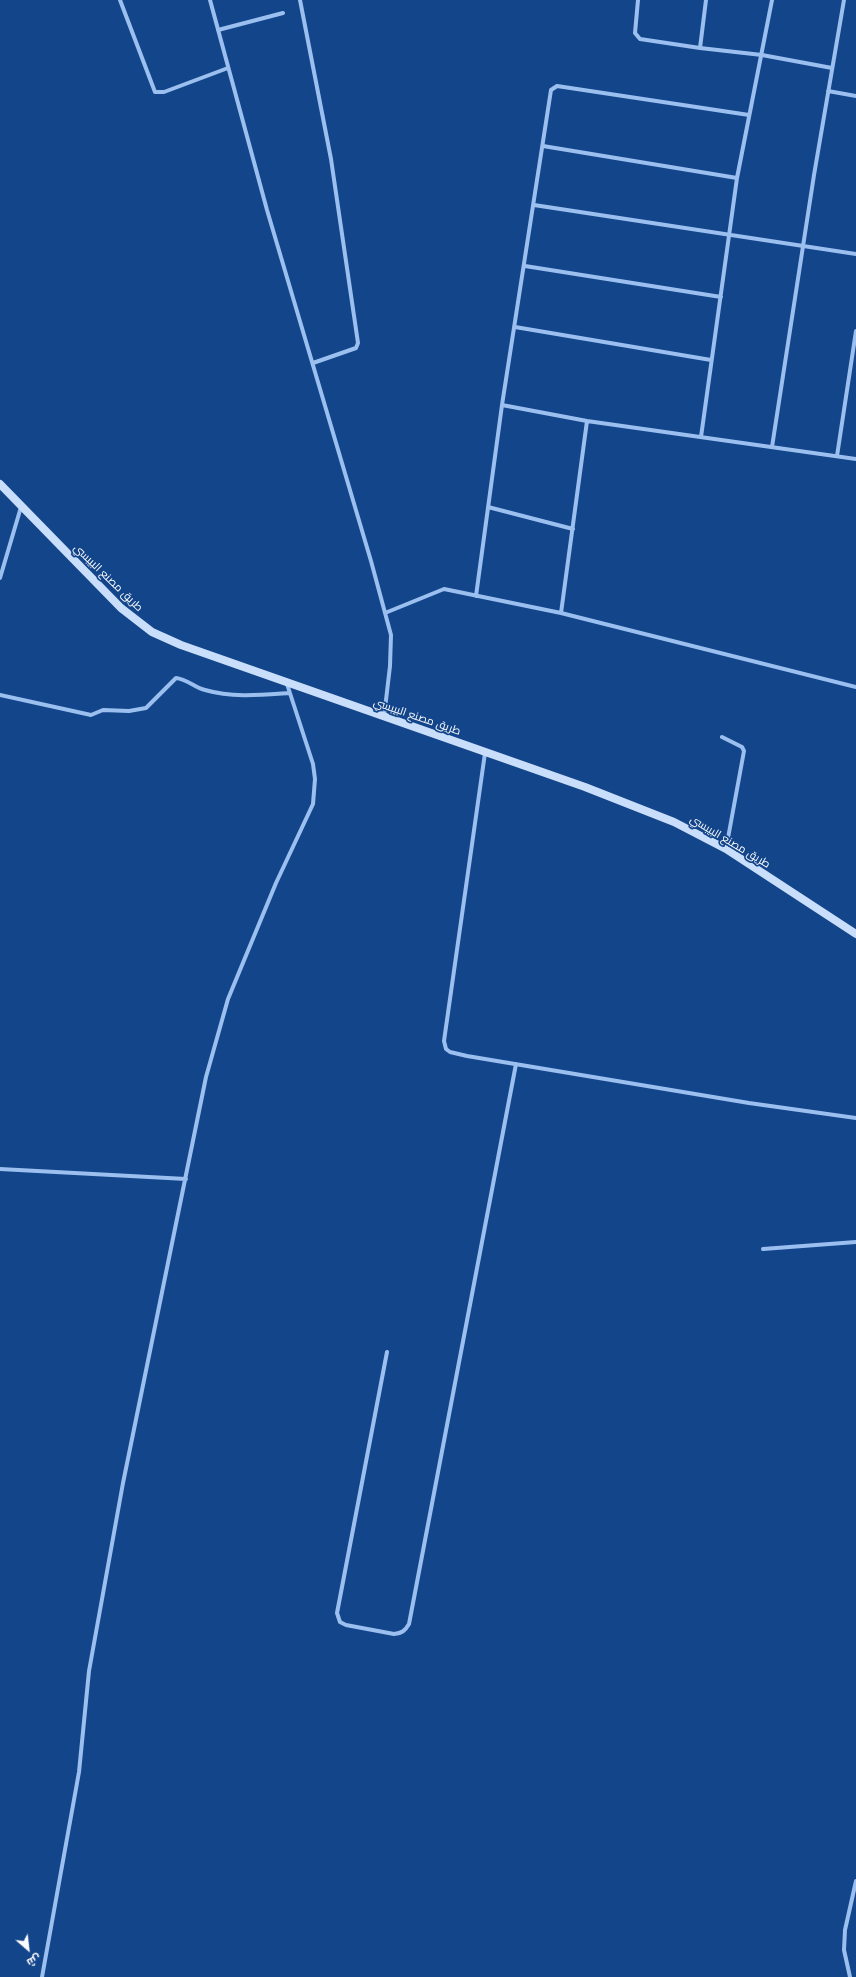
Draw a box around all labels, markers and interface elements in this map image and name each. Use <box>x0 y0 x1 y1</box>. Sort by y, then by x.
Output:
street label: طريق مصنع البيبسي <box>71 542 145 614</box>
street label: طريق مصنع البيبسي <box>372 696 462 738</box>
street label: طريق مصنع البيبسي <box>687 813 773 871</box>
north arrow <box>8 1929 48 1969</box>
text: ش <box>25 1951 43 1969</box>

